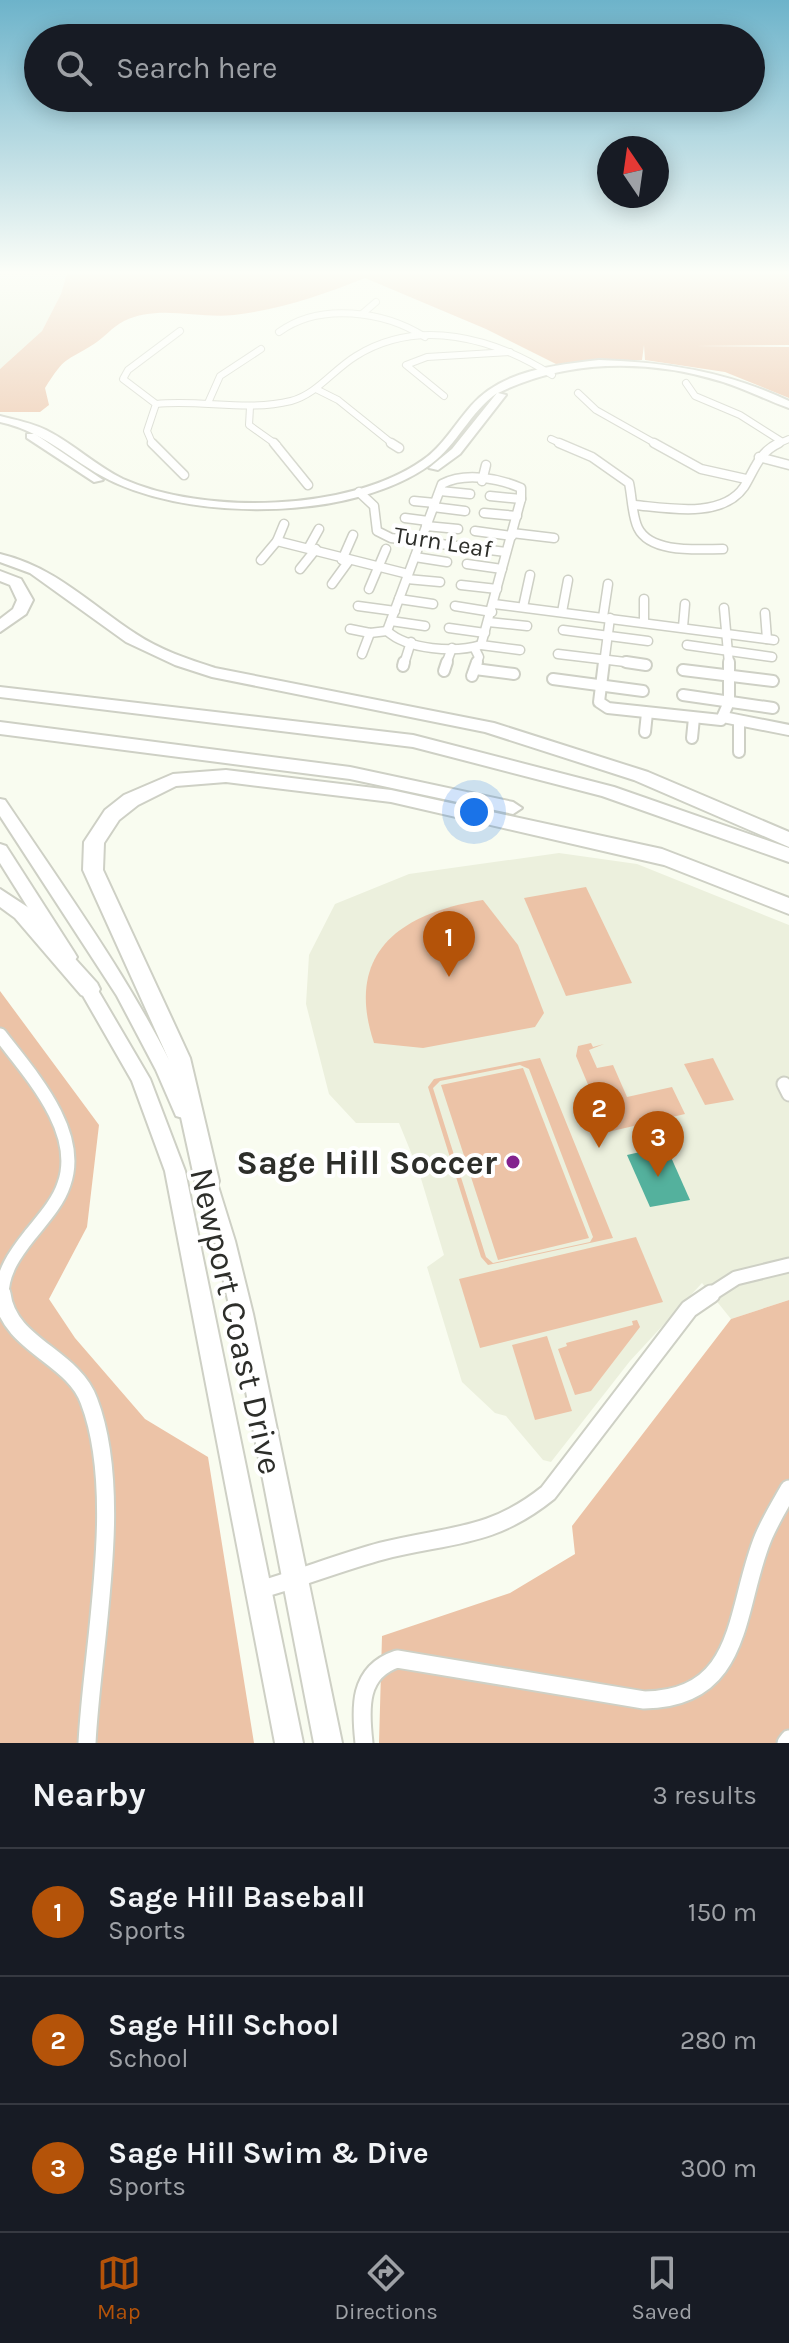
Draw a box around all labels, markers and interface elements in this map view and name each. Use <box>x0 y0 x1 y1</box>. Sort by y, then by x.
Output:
search box <box>24 24 765 112</box>
icon: search <box>52 46 96 90</box>
text: Search here <box>116 50 277 86</box>
north arrow <box>597 136 669 208</box>
street label: Turn Leaf <box>392 520 495 564</box>
your location <box>454 792 494 832</box>
pin: 1 <box>423 911 475 977</box>
pin: 2 <box>573 1082 625 1148</box>
pin: 3 <box>632 1111 684 1177</box>
place label: Sage Hill Soccer <box>236 1143 498 1183</box>
marker: Sage Hill Soccer <box>504 1153 522 1171</box>
street label: Newport Coast Drive <box>181 1164 291 1478</box>
text: Nearby <box>32 1775 146 1815</box>
text: 3 results <box>653 1780 757 1811</box>
text: Sage Hill Baseball <box>108 1879 365 1915</box>
text: 1 <box>53 1897 63 1928</box>
text: 150 m <box>688 1897 757 1928</box>
text: Sports <box>108 1915 186 1946</box>
text: Sage Hill School <box>108 2007 339 2043</box>
text: 2 <box>50 2025 66 2056</box>
text: 280 m <box>680 2025 757 2056</box>
text: School <box>108 2043 189 2074</box>
text: Sage Hill Swim & Dive <box>108 2135 429 2171</box>
text: 3 <box>50 2153 66 2184</box>
text: 300 m <box>680 2153 757 2184</box>
text: Sports <box>108 2171 186 2202</box>
tab: Map <box>97 2251 141 2325</box>
tab: Directions <box>334 2251 438 2325</box>
tab: Saved <box>631 2251 692 2325</box>

